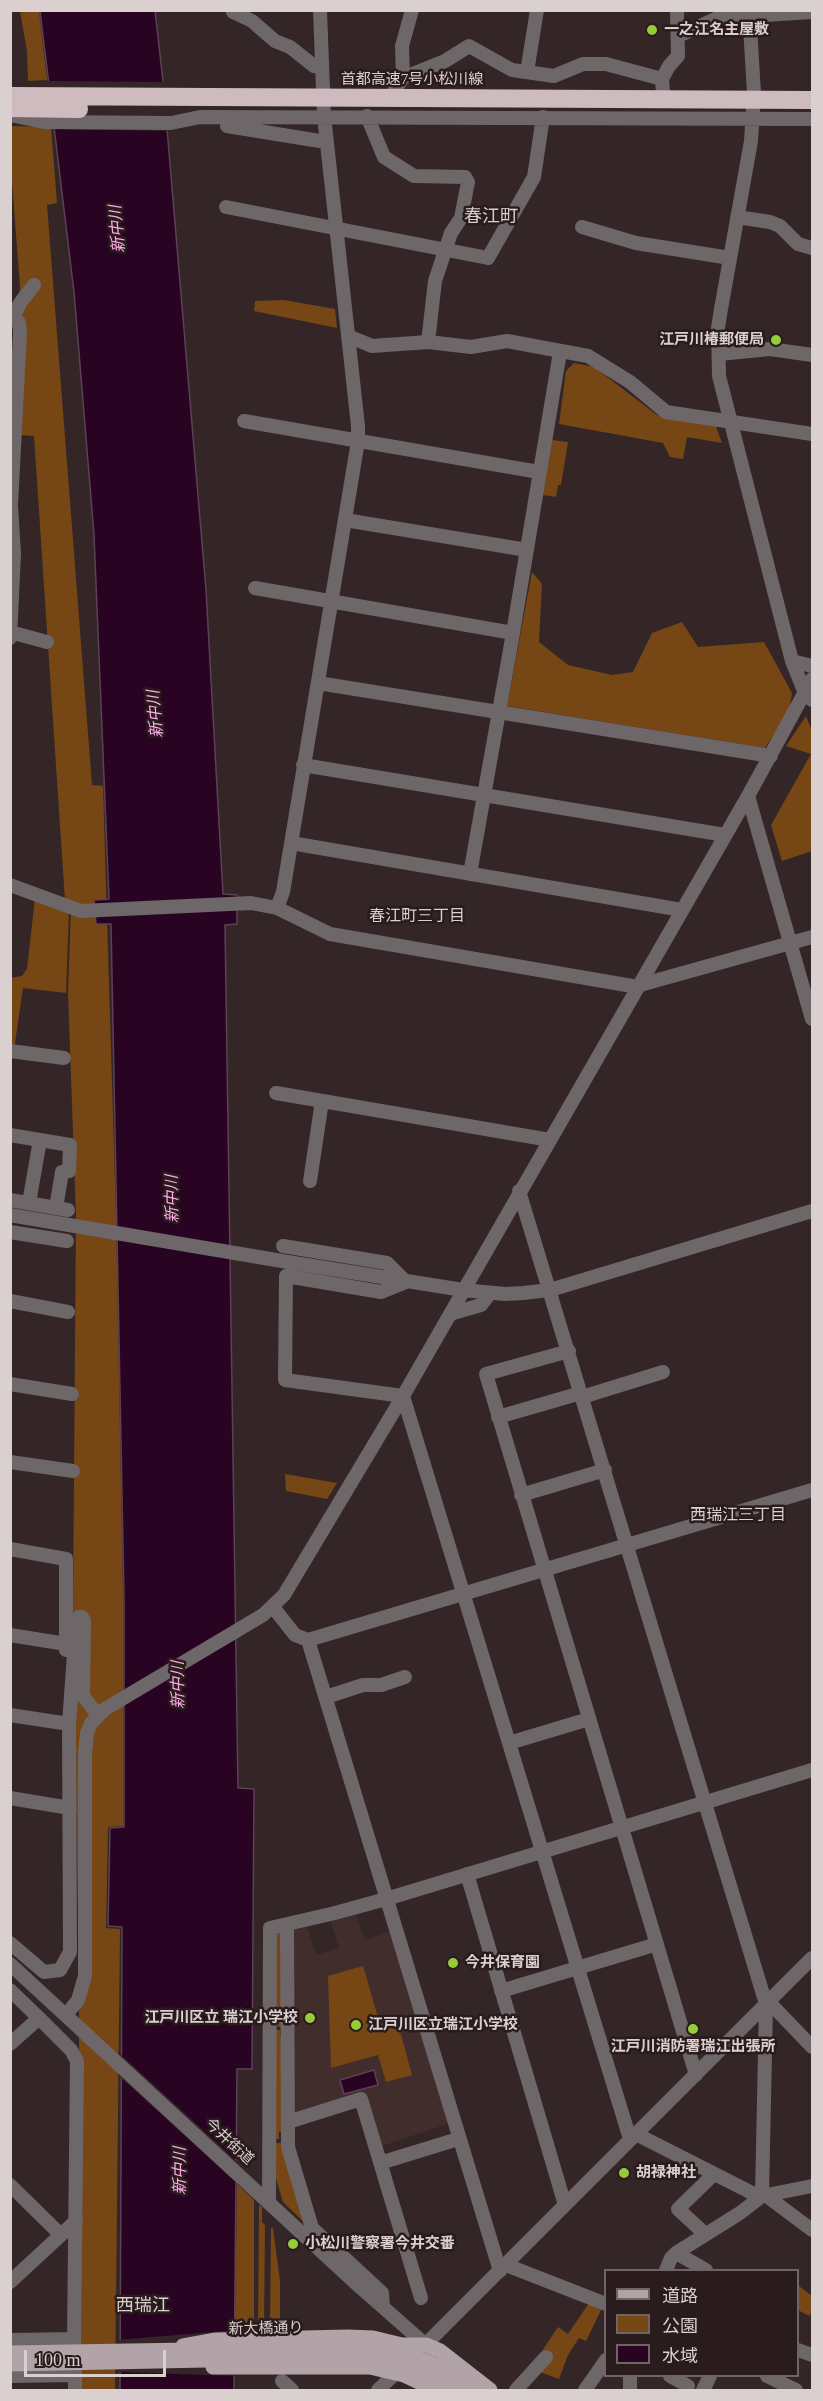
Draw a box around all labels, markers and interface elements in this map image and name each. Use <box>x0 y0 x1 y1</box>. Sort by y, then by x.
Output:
place label: 一之江名主屋敷 <box>664 21 769 39</box>
marker: 一之江名主屋敷 <box>645 23 659 37</box>
street label: 首都高速7号小松川線 <box>341 71 483 89</box>
water label: 新中川 <box>106 204 130 254</box>
district label: 春江町 <box>464 206 518 228</box>
place label: 江戸川椿郵便局 <box>659 331 764 349</box>
marker: 江戸川椿郵便局 <box>769 333 783 347</box>
water label: 新中川 <box>144 689 168 739</box>
district label: 春江町三丁目 <box>369 907 465 927</box>
water label: 新中川 <box>163 1175 183 1223</box>
district label: 西瑞江三丁目 <box>690 1506 786 1526</box>
water label: 新中川 <box>169 1661 189 1709</box>
place label: 今井保育園 <box>465 1954 540 1972</box>
marker: 今井保育園 <box>446 1956 460 1970</box>
place label: 江戸川区立 瑞江小学校 <box>144 2009 298 2027</box>
marker: 江戸川区立 瑞江小学校 <box>303 2011 317 2025</box>
place label: 江戸川区立瑞江小学校 <box>368 2016 518 2034</box>
marker: 江戸川区立瑞江小学校 <box>349 2018 363 2032</box>
marker: 江戸川消防署瑞江出張所 <box>686 2022 700 2036</box>
place label: 江戸川消防署瑞江出張所 <box>611 2038 775 2056</box>
street label: 今井街道 <box>201 2115 257 2169</box>
water label: 新中川 <box>171 2147 191 2195</box>
place label: 胡禄神社 <box>636 2164 696 2182</box>
marker: 胡禄神社 <box>617 2166 631 2180</box>
place label: 小松川警察署今井交番 <box>305 2235 455 2253</box>
marker: 小松川警察署今井交番 <box>286 2237 300 2251</box>
legend <box>604 2269 799 2377</box>
text: 道路 <box>662 2286 698 2306</box>
district label: 西瑞江 <box>116 2295 170 2317</box>
text: 公園 <box>662 2316 698 2336</box>
street label: 新大橋通り <box>228 2319 304 2339</box>
scale bar <box>27 2338 170 2376</box>
text: 水域 <box>662 2346 698 2366</box>
text: 100 m <box>35 2350 81 2370</box>

